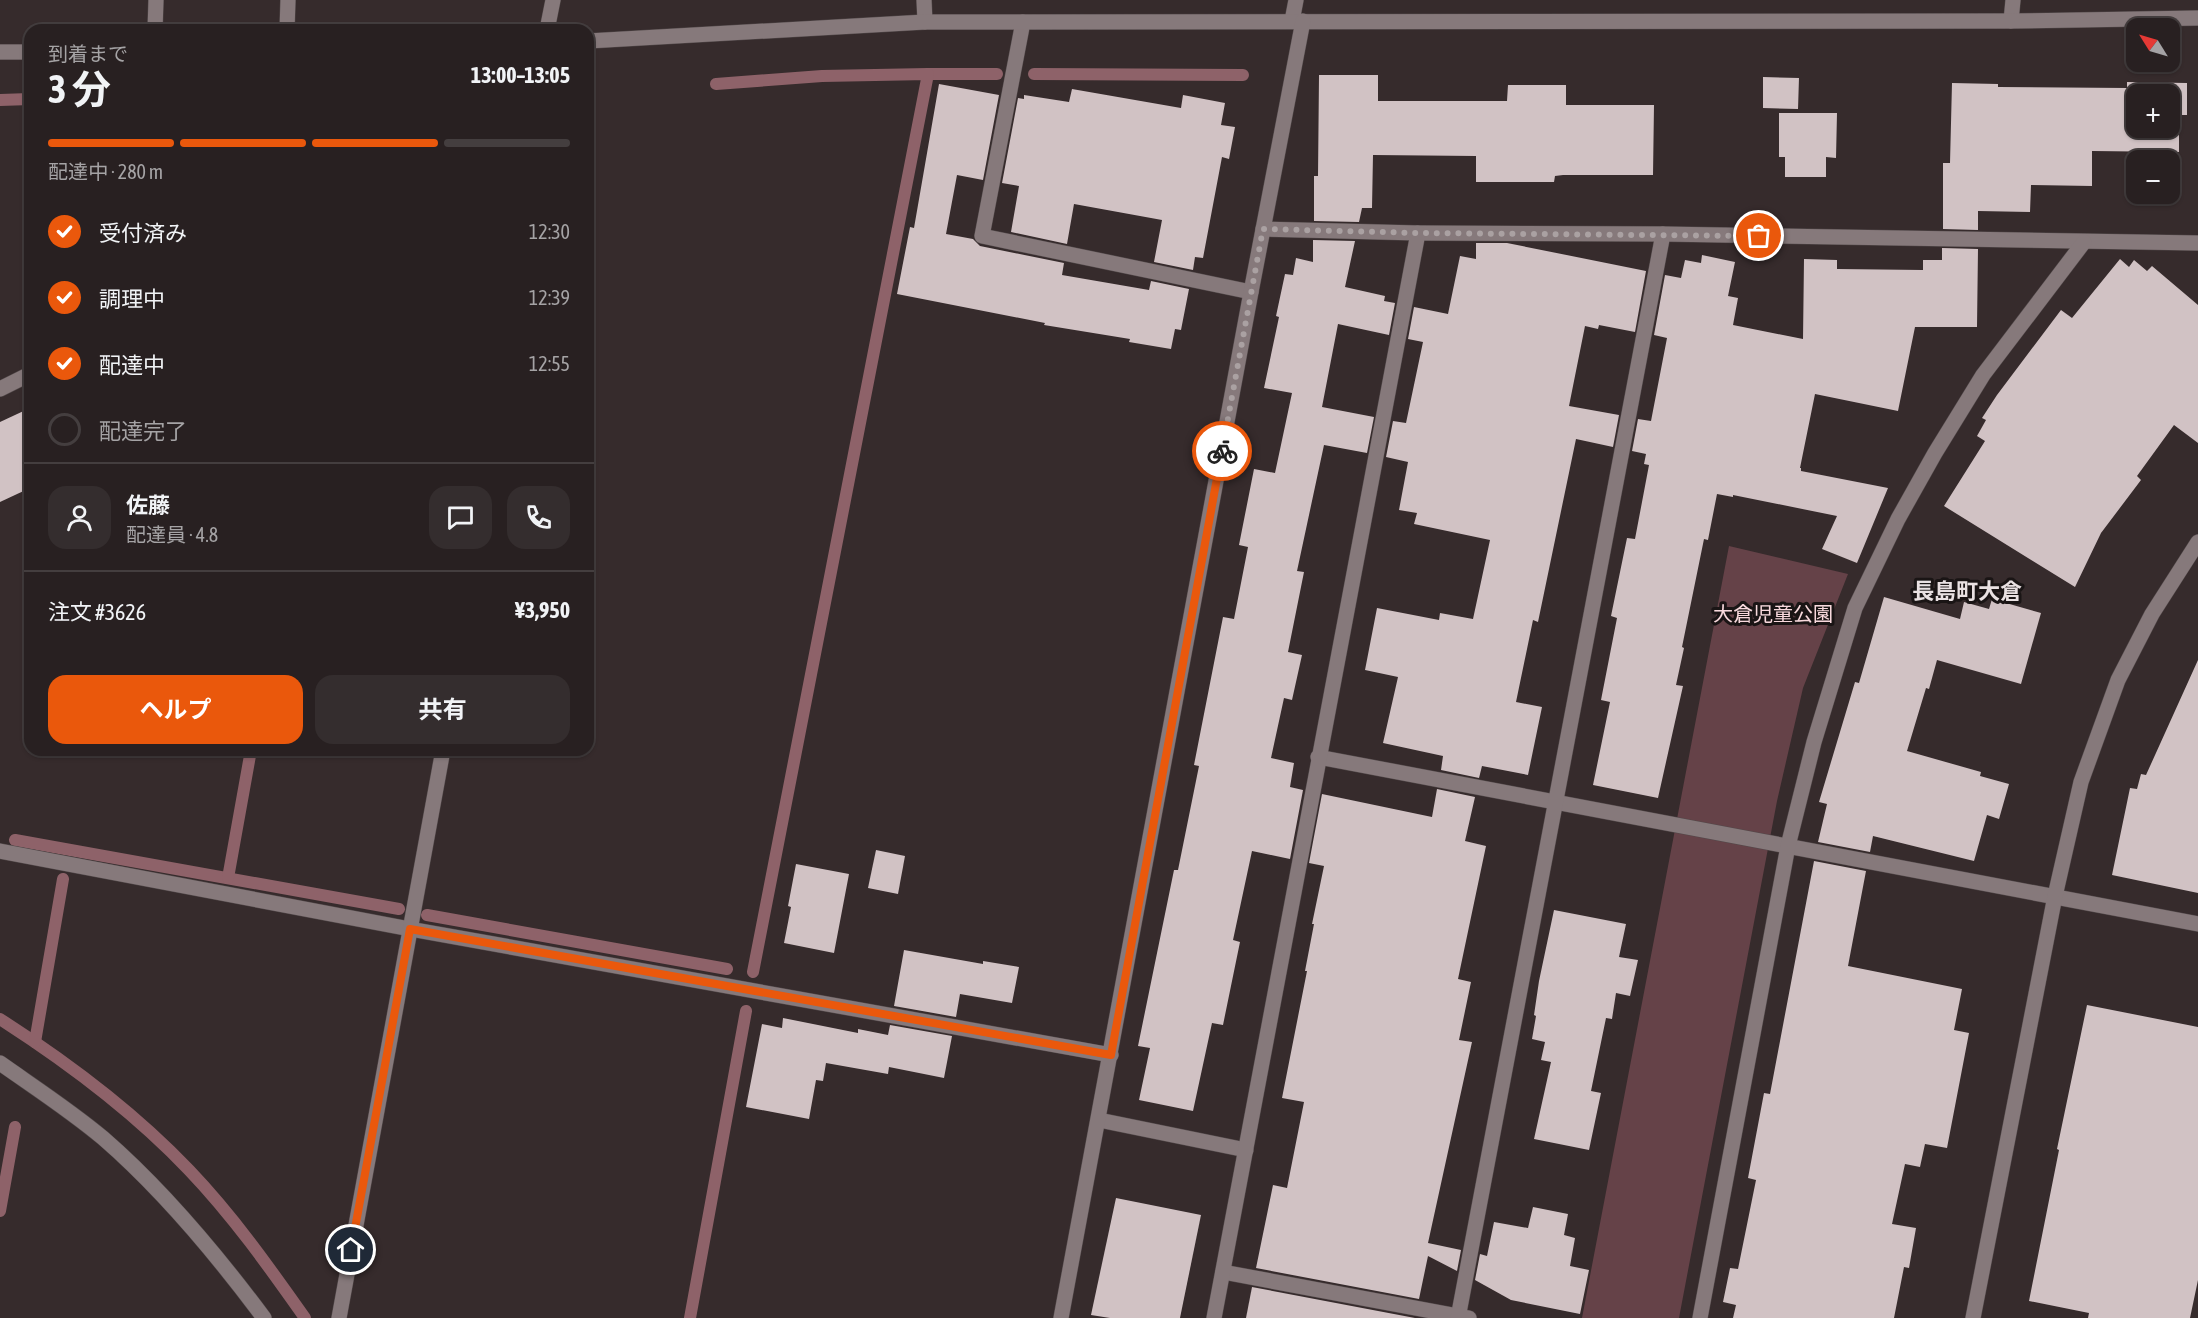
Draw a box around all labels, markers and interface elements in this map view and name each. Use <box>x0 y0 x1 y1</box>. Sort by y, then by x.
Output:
north arrow <box>2126 18 2180 72</box>
map controls <box>2126 18 2180 204</box>
text: 到着まで <box>48 42 128 65</box>
text: 13:00–13:05 <box>471 62 570 88</box>
text: 3 分 <box>48 67 111 111</box>
button: + <box>2126 84 2180 138</box>
button: − <box>2126 150 2180 204</box>
text: 配達中 · 280 m <box>48 160 163 183</box>
pin <box>1733 210 1784 261</box>
icon: check <box>48 215 81 248</box>
icon: bag <box>1742 219 1775 252</box>
text: 受付済み <box>99 220 187 246</box>
text: 12:30 <box>529 220 570 243</box>
icon: check <box>48 281 81 314</box>
text: 調理中 <box>99 286 165 312</box>
text: 12:39 <box>529 286 570 309</box>
icon: check <box>48 347 81 380</box>
text: 配達中 <box>99 352 165 378</box>
text: 12:55 <box>529 352 570 375</box>
text: 配達完了 <box>99 418 187 444</box>
courier <box>1192 421 1252 481</box>
icon: bike <box>1206 435 1239 468</box>
button: person <box>48 486 111 549</box>
button: chat <box>429 486 492 549</box>
button: phone <box>507 486 570 549</box>
text: 佐藤 <box>126 492 170 518</box>
text: 配達員 · 4.8 <box>126 523 218 546</box>
district label: 長島町大倉 <box>1912 578 2022 604</box>
text: ¥3,950 <box>515 597 570 623</box>
text: 注文 #3626 <box>48 599 146 625</box>
park label: 大倉児童公園 <box>1713 602 1833 625</box>
button: ヘルプ <box>48 675 303 744</box>
button: 共有 <box>315 675 570 744</box>
pin <box>325 1224 376 1275</box>
icon: home <box>334 1233 367 1266</box>

